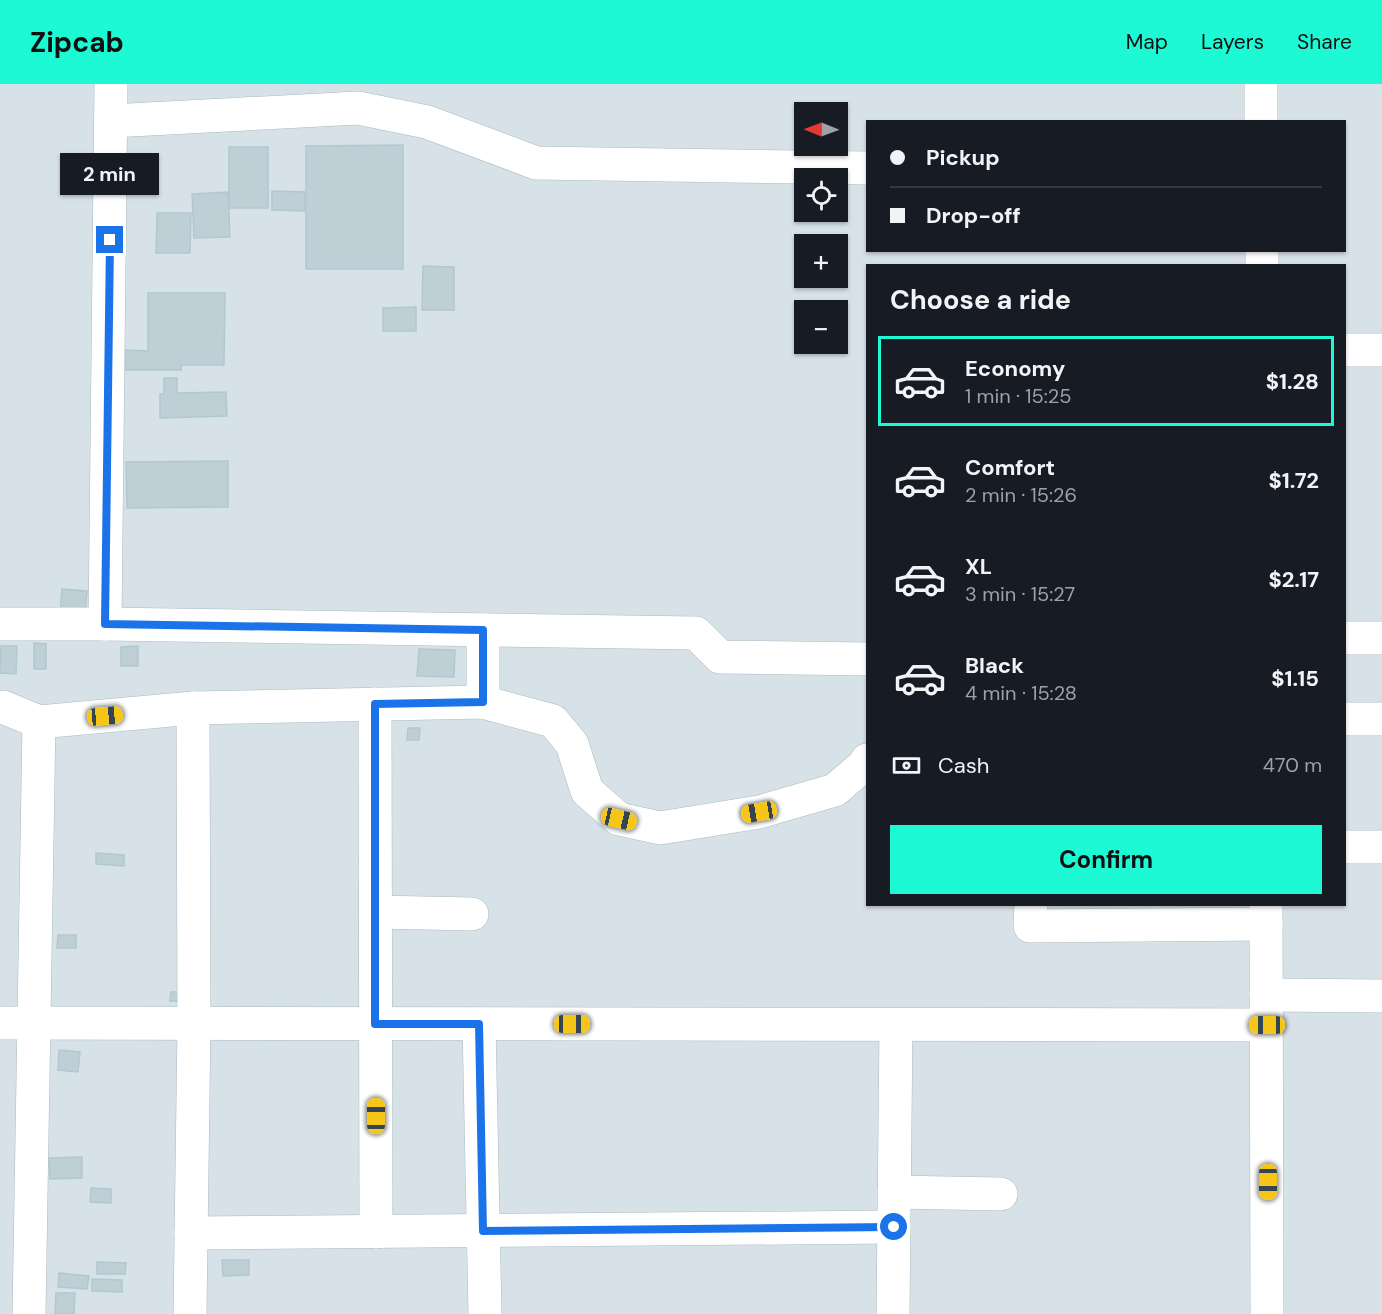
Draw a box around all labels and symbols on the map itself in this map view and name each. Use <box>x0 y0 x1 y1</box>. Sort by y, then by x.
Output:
north arrow <box>794 102 848 156</box>
callout: 2 min <box>60 153 160 195</box>
route end <box>96 226 123 253</box>
car <box>86 705 124 727</box>
car <box>740 800 778 824</box>
car <box>599 806 639 832</box>
car <box>554 1015 590 1033</box>
car <box>1249 1016 1285 1034</box>
car <box>367 1098 385 1134</box>
car <box>1259 1164 1277 1200</box>
route start <box>880 1213 907 1240</box>

